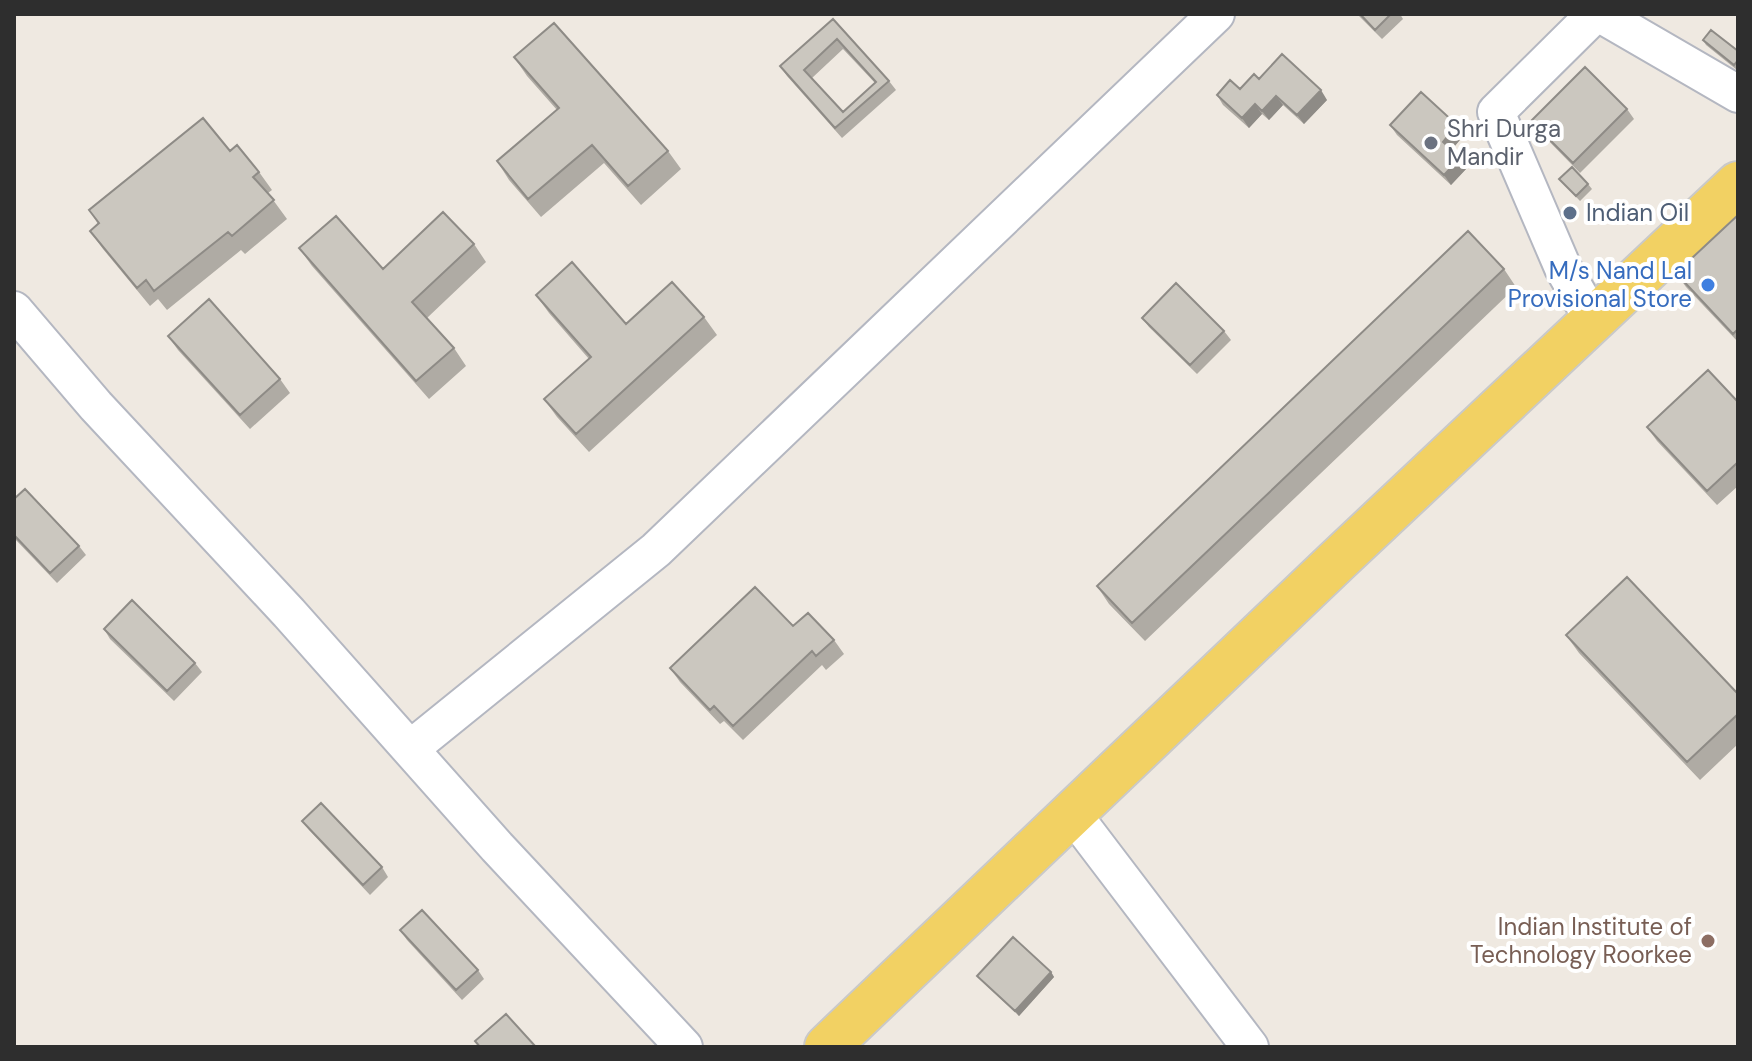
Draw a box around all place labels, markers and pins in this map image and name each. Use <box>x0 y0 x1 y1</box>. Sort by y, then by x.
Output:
place label: Shri Durga Mandir <box>1447 113 1561 172</box>
marker: Shri Durga Mandir <box>1422 134 1440 152</box>
place label: Indian Oil <box>1586 197 1689 228</box>
marker: Indian Oil <box>1561 204 1579 222</box>
place label: M/s Nand Lal Provisional Store <box>1508 255 1692 314</box>
marker: M/s Nand Lal Provisional Store <box>1699 276 1717 294</box>
place label: Indian Institute of Technology Roorkee <box>1470 911 1692 970</box>
marker: Indian Institute of Technology Roorkee <box>1699 932 1717 950</box>

